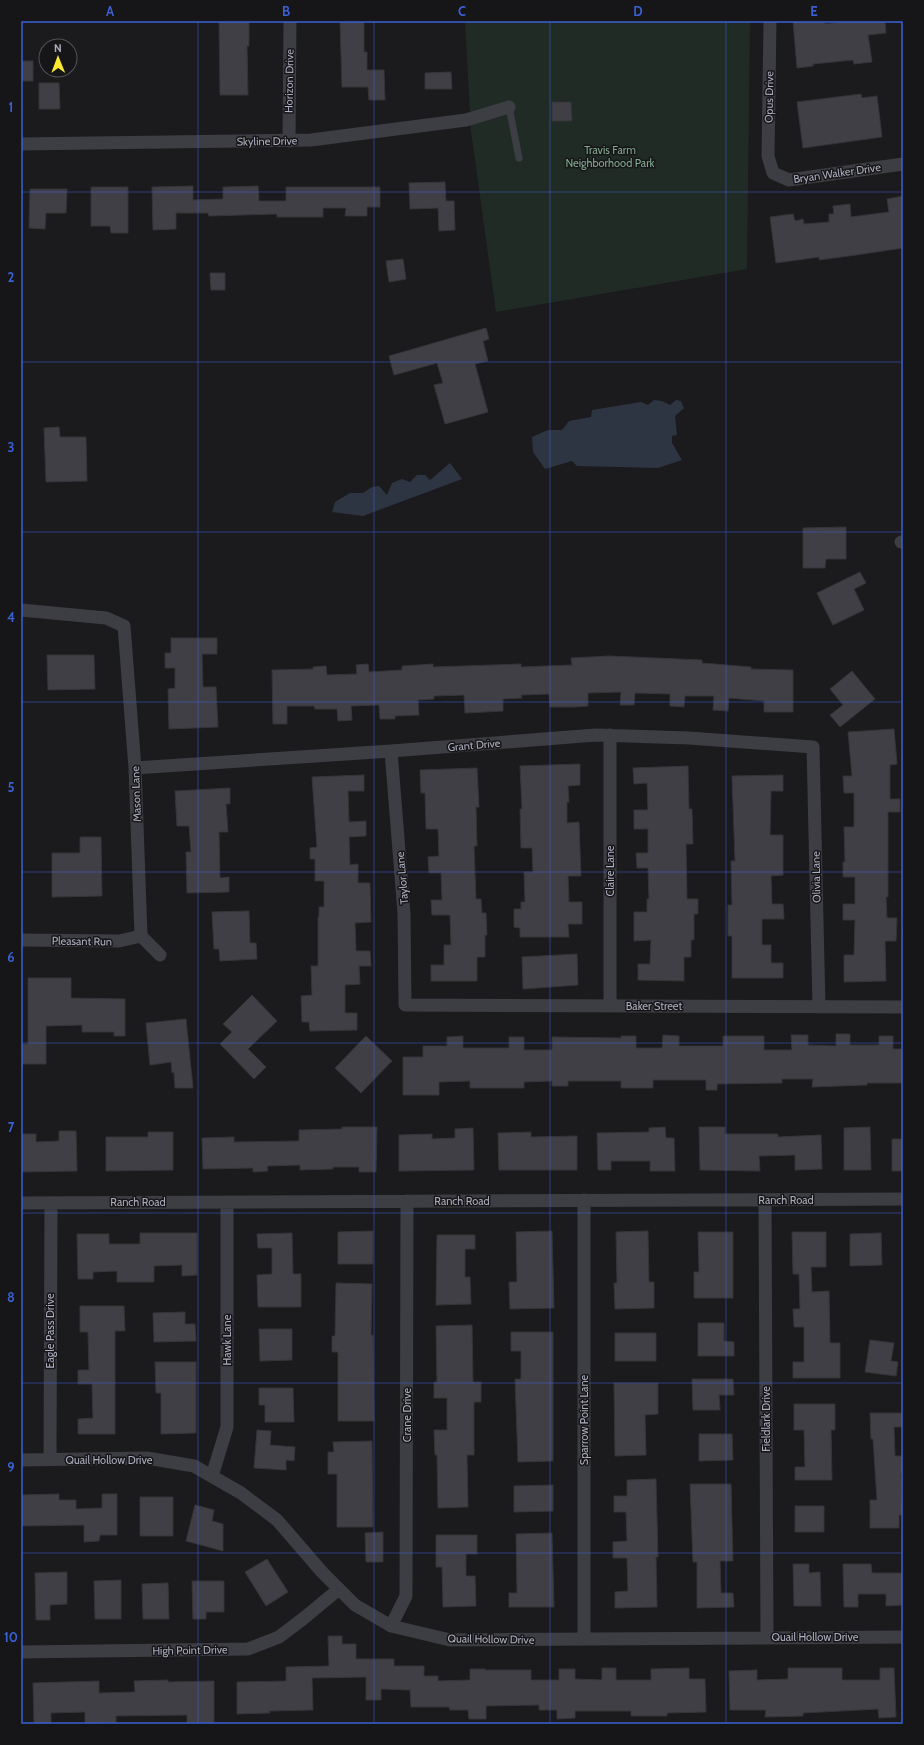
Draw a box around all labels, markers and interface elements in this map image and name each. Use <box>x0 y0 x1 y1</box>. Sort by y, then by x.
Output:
text: A <box>106 3 115 19</box>
text: B <box>282 3 290 19</box>
text: C <box>458 3 466 19</box>
text: D <box>633 3 643 19</box>
text: E <box>810 3 818 19</box>
north arrow <box>38 38 78 78</box>
text: N <box>54 41 62 55</box>
street label: Horizon Drive <box>281 49 297 113</box>
street label: Opus Drive <box>762 71 776 123</box>
text: 1 <box>9 99 13 115</box>
street label: Skyline Drive <box>237 133 298 149</box>
park label: Travis Farm Neighborhood Park <box>565 143 655 170</box>
street label: Bryan Walker Drive <box>792 160 882 186</box>
text: 2 <box>8 269 15 285</box>
text: 3 <box>7 439 15 455</box>
text: 4 <box>7 609 15 625</box>
street label: Grant Drive <box>447 736 501 754</box>
street label: Mason Lane <box>128 765 144 822</box>
text: 5 <box>8 779 15 795</box>
street label: Claire Lane <box>603 845 617 897</box>
street label: Taylor Lane <box>393 851 411 905</box>
street label: Olivia Lane <box>809 851 823 903</box>
street label: Pleasant Run <box>52 933 112 949</box>
text: 6 <box>7 949 15 965</box>
street label: Baker Street <box>626 999 682 1013</box>
text: 7 <box>8 1119 15 1135</box>
street label: Ranch Road <box>758 1193 814 1207</box>
street label: Ranch Road <box>434 1194 490 1208</box>
street label: Ranch Road <box>110 1195 166 1209</box>
text: 8 <box>7 1289 15 1305</box>
street label: Eagle Pass Drive <box>43 1293 57 1369</box>
street label: Hawk Lane <box>220 1314 234 1365</box>
street label: Sparrow Point Lane <box>577 1374 591 1465</box>
street label: Fieldlark Drive <box>759 1386 773 1452</box>
street label: Crane Drive <box>400 1387 414 1442</box>
street label: Quail Hollow Drive <box>66 1453 153 1467</box>
text: 9 <box>7 1459 15 1475</box>
text: 10 <box>4 1629 18 1645</box>
street label: Quail Hollow Drive <box>772 1630 859 1644</box>
street label: Quail Hollow Drive <box>447 1631 535 1647</box>
street label: High Point Drive <box>152 1642 228 1658</box>

